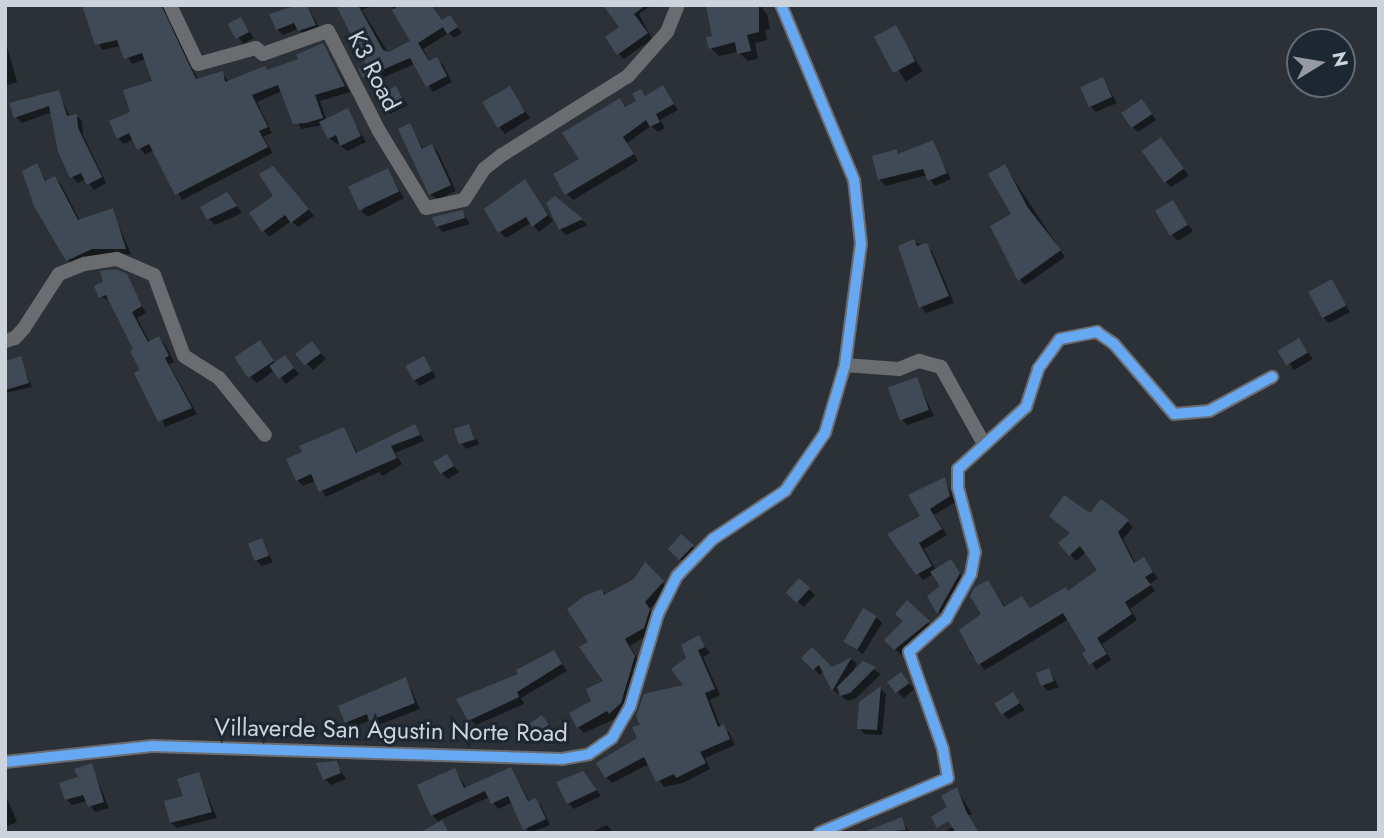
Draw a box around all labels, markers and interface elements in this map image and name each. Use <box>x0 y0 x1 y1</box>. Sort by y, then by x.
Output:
street label: K3 Road <box>342 26 406 116</box>
north arrow <box>1286 28 1356 98</box>
text: N <box>1325 49 1355 69</box>
street label: Villaverde San Agustin Norte Road <box>214 713 568 747</box>

